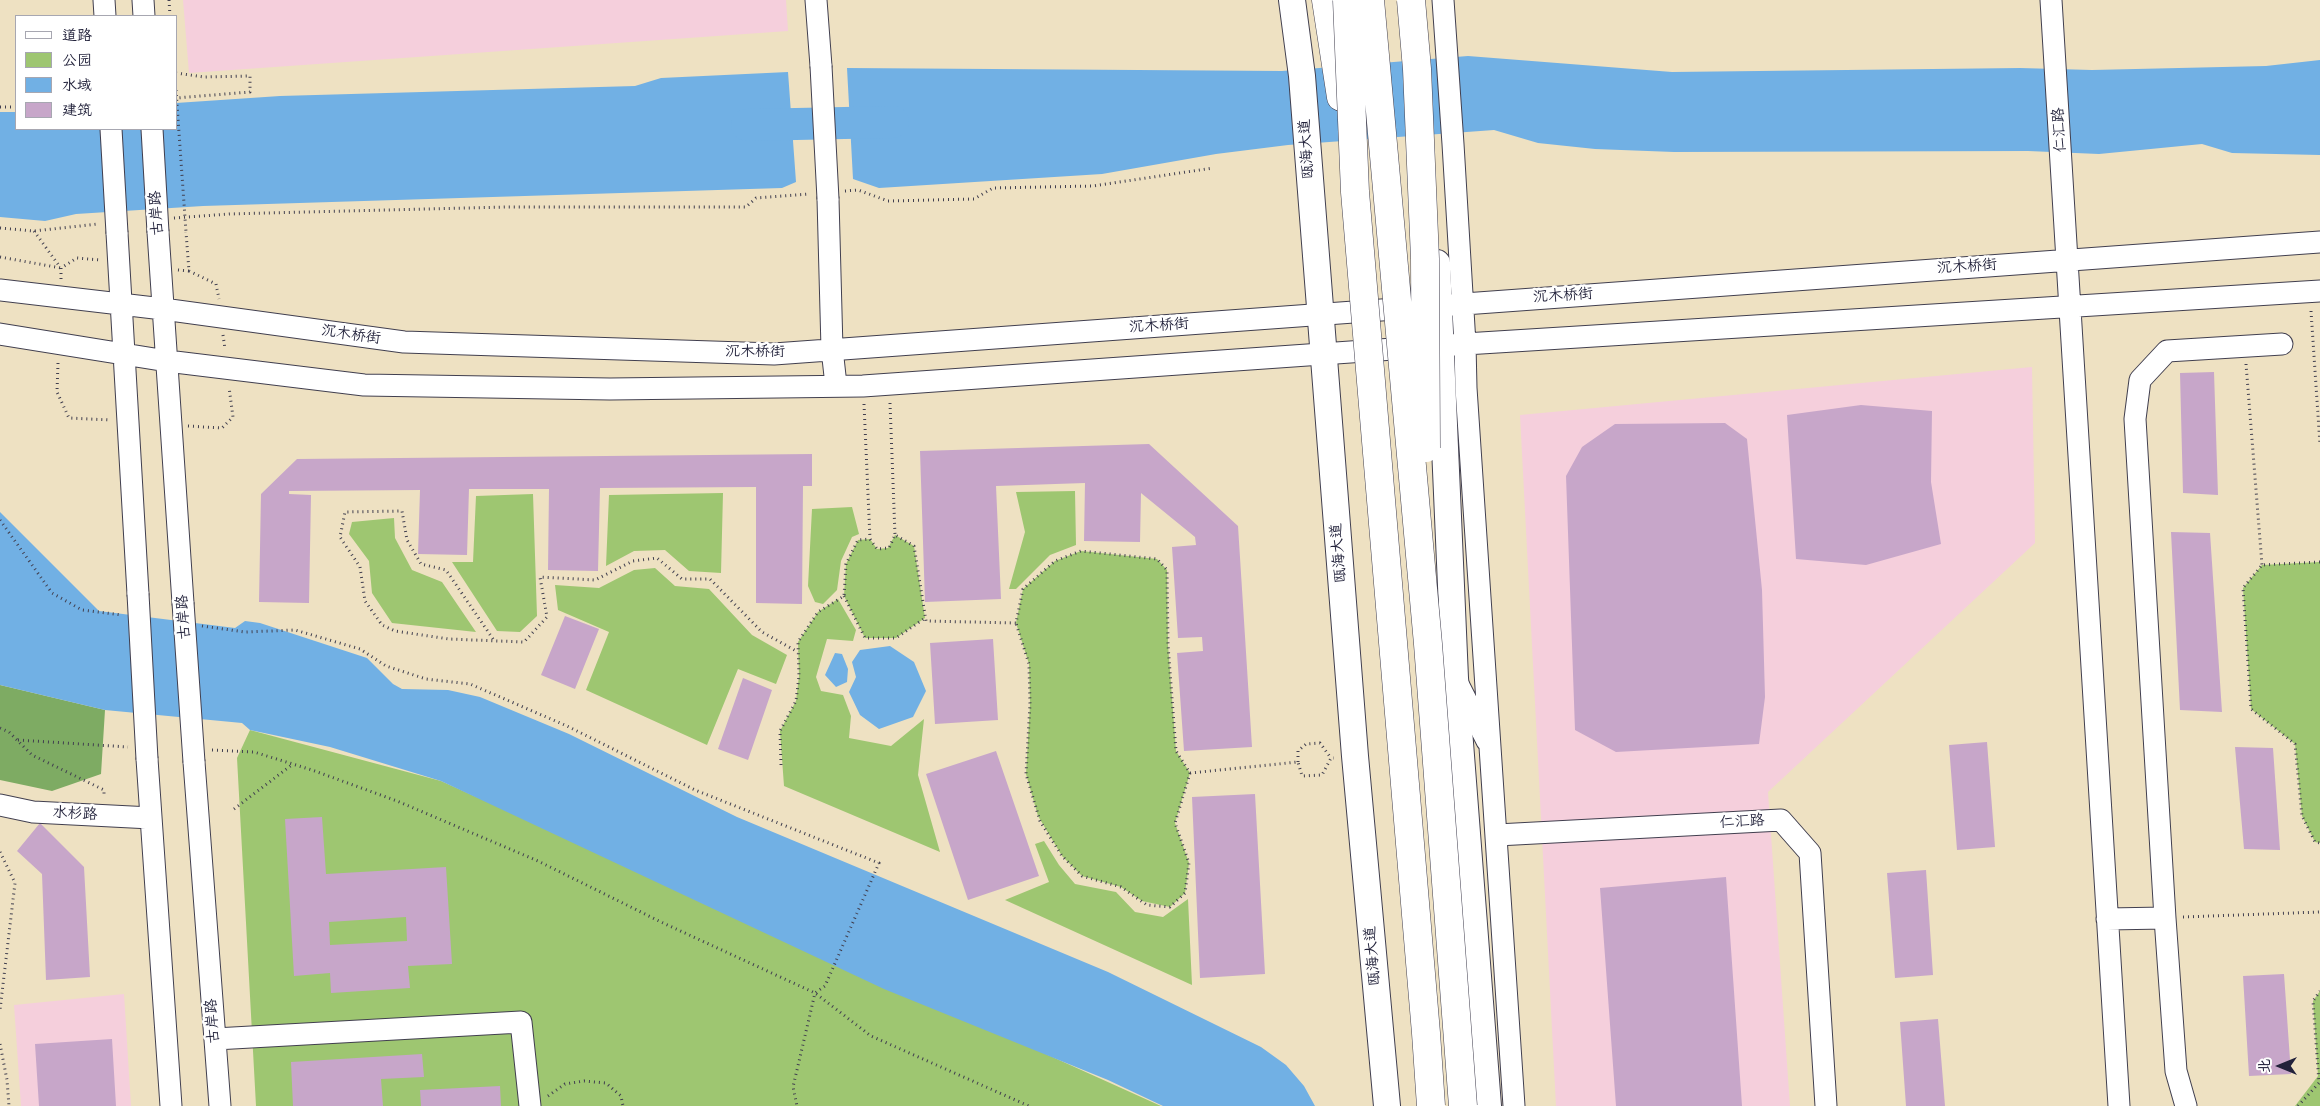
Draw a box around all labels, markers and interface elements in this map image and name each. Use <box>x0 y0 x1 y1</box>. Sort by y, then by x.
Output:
legend <box>15 15 178 130</box>
text: 道路 <box>62 26 92 45</box>
text: 公园 <box>62 51 92 70</box>
text: 水域 <box>62 76 92 95</box>
text: 建筑 <box>62 101 92 120</box>
street label: 仁汇路 <box>2050 107 2070 153</box>
street label: 瓯海大道 <box>1296 118 1318 180</box>
street label: 古岸路 <box>146 190 168 236</box>
street label: 沉木桥街 <box>1936 256 1998 278</box>
street label: 沉木桥街 <box>1532 285 1594 307</box>
street label: 沉木桥街 <box>1128 315 1190 337</box>
street label: 沉木桥街 <box>320 322 382 348</box>
street label: 沉木桥街 <box>725 343 785 361</box>
street label: 瓯海大道 <box>1327 522 1351 584</box>
street label: 古岸路 <box>173 594 195 640</box>
street label: 水杉路 <box>52 804 98 824</box>
street label: 仁汇路 <box>1719 812 1765 832</box>
street label: 瓯海大道 <box>1361 925 1385 987</box>
street label: 古岸路 <box>202 998 224 1044</box>
north arrow <box>2255 1041 2305 1091</box>
text: 北 <box>2256 1059 2273 1073</box>

